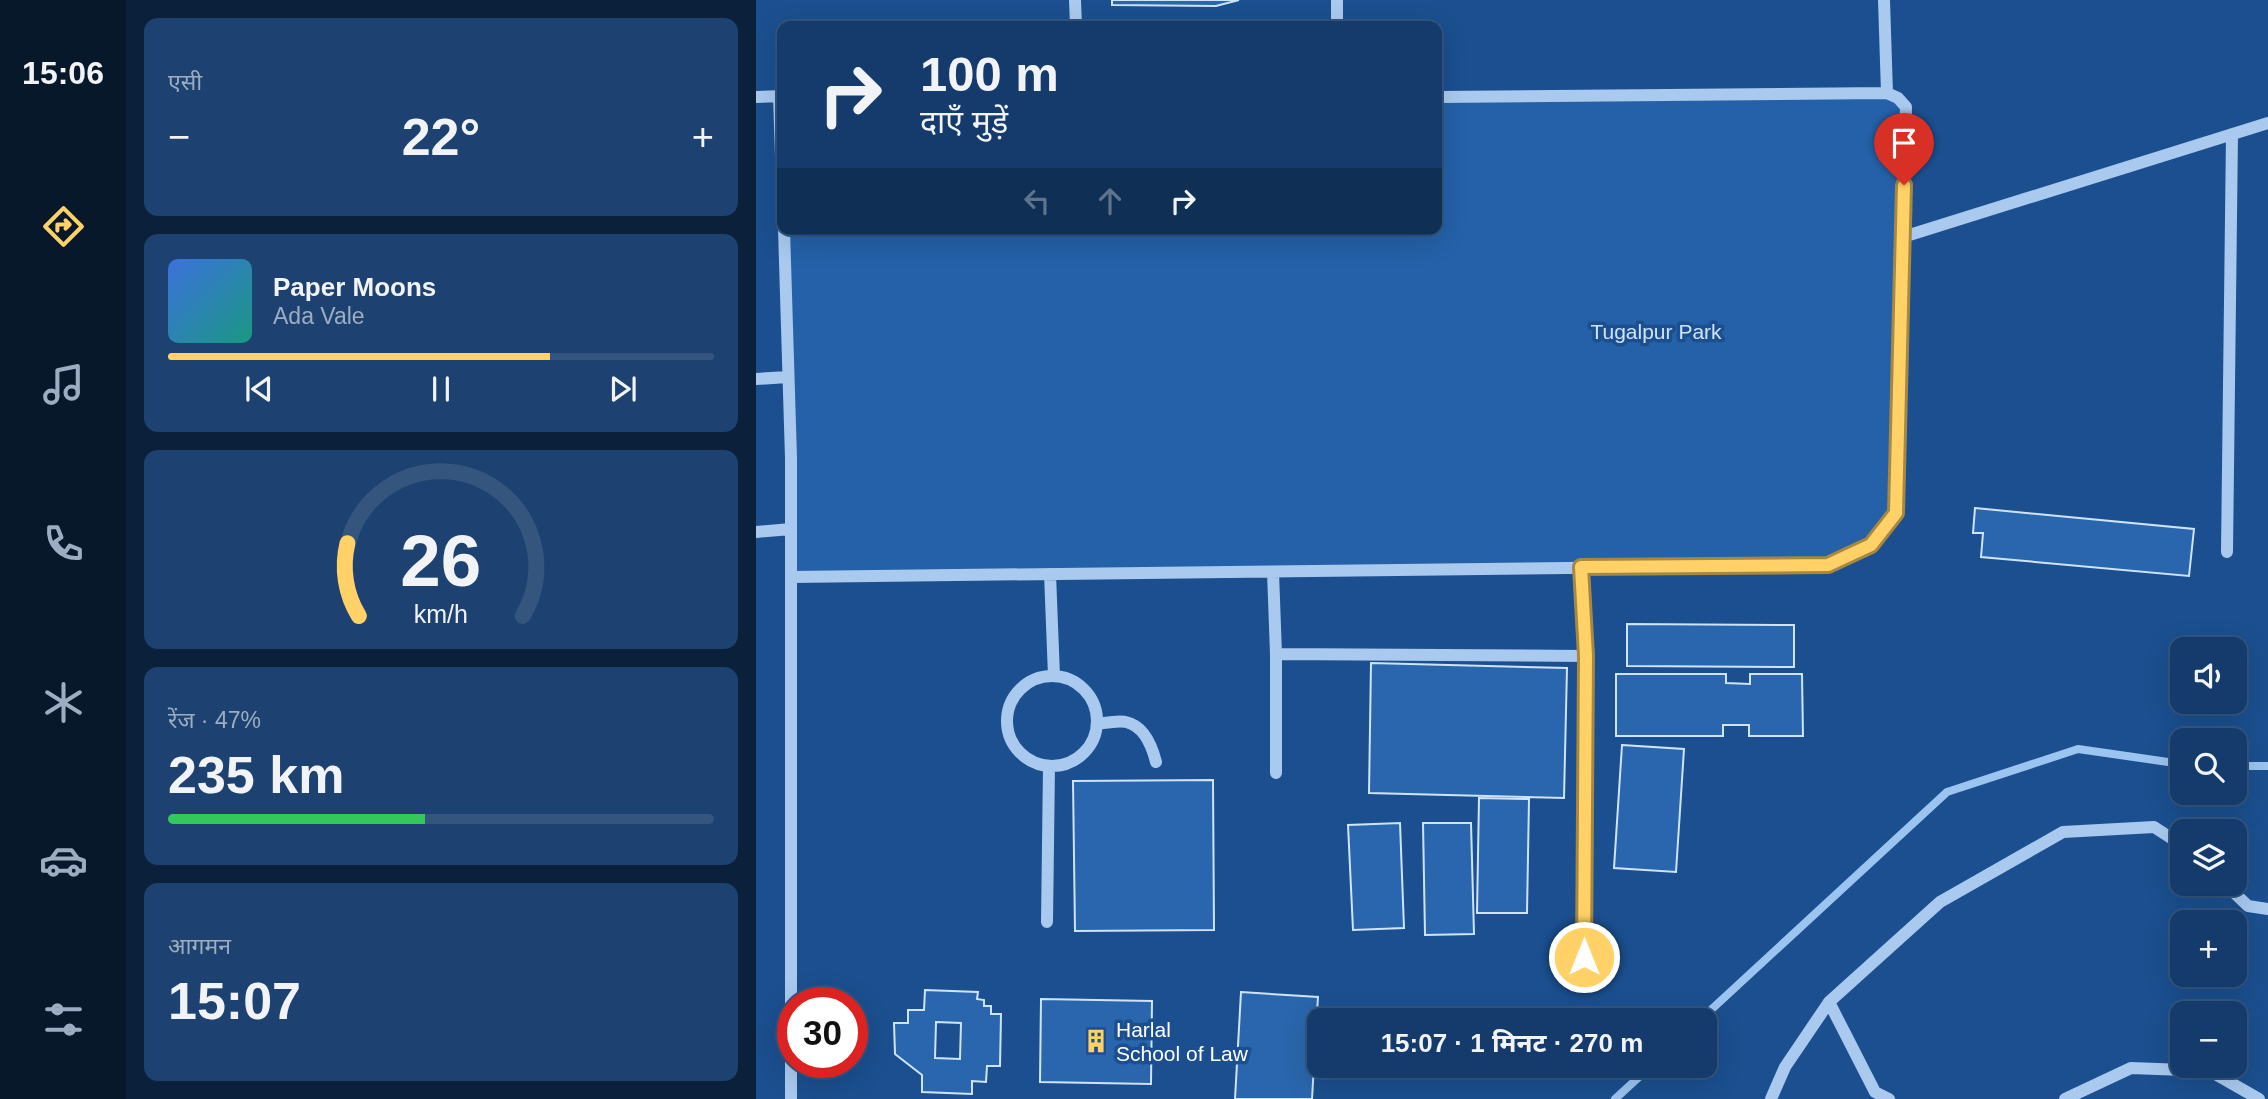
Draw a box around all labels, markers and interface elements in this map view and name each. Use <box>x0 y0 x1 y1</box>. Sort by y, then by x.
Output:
text: 100 m <box>920 47 1059 101</box>
icon: right <box>805 49 896 140</box>
text: 15:06 <box>22 55 104 91</box>
text: एसी <box>168 69 202 95</box>
text: दाएँ मुड़ें <box>920 104 1008 140</box>
text: 22° <box>402 108 480 166</box>
pin <box>1874 113 1934 185</box>
text: − <box>168 116 190 158</box>
text: + <box>692 116 714 158</box>
icon: arrive <box>1885 124 1923 162</box>
icon: left <box>1018 182 1056 220</box>
icon: ahead <box>1091 182 1129 220</box>
icon: right <box>1164 182 1202 220</box>
icon: directions <box>39 202 88 251</box>
text: Paper Moons <box>273 272 436 302</box>
text: Ada Vale <box>273 303 365 329</box>
park label: Tugalpur Park <box>1590 320 1722 343</box>
icon: music <box>39 360 88 409</box>
icon: previous <box>240 370 278 408</box>
icon: pause <box>422 370 460 408</box>
icon: next <box>604 370 642 408</box>
icon: phone <box>39 519 88 568</box>
text: 26 <box>401 520 481 601</box>
text: km/h <box>414 599 468 627</box>
map controls <box>2170 637 2247 1078</box>
button: sound <box>2170 637 2247 714</box>
icon: climate <box>39 678 88 727</box>
text: रेंज · 47% <box>168 707 261 733</box>
button: search <box>2170 728 2247 805</box>
text: 235 km <box>168 746 344 804</box>
button: layers <box>2170 819 2247 896</box>
icon: car <box>39 836 88 885</box>
button: + <box>2170 910 2247 987</box>
position arrow <box>1547 920 1621 994</box>
text: आगमन <box>168 933 231 959</box>
text: 15:07 <box>168 972 301 1030</box>
speed limit sign: 30 <box>777 987 868 1078</box>
icon: filters <box>39 995 88 1044</box>
button: − <box>2170 1001 2247 1078</box>
place label: Harlal School of Law <box>1116 1018 1249 1065</box>
building icon: Harlal School of Law <box>1082 1027 1110 1055</box>
text: 15:07 · 1 मिनट · 270 m <box>1381 1028 1643 1058</box>

